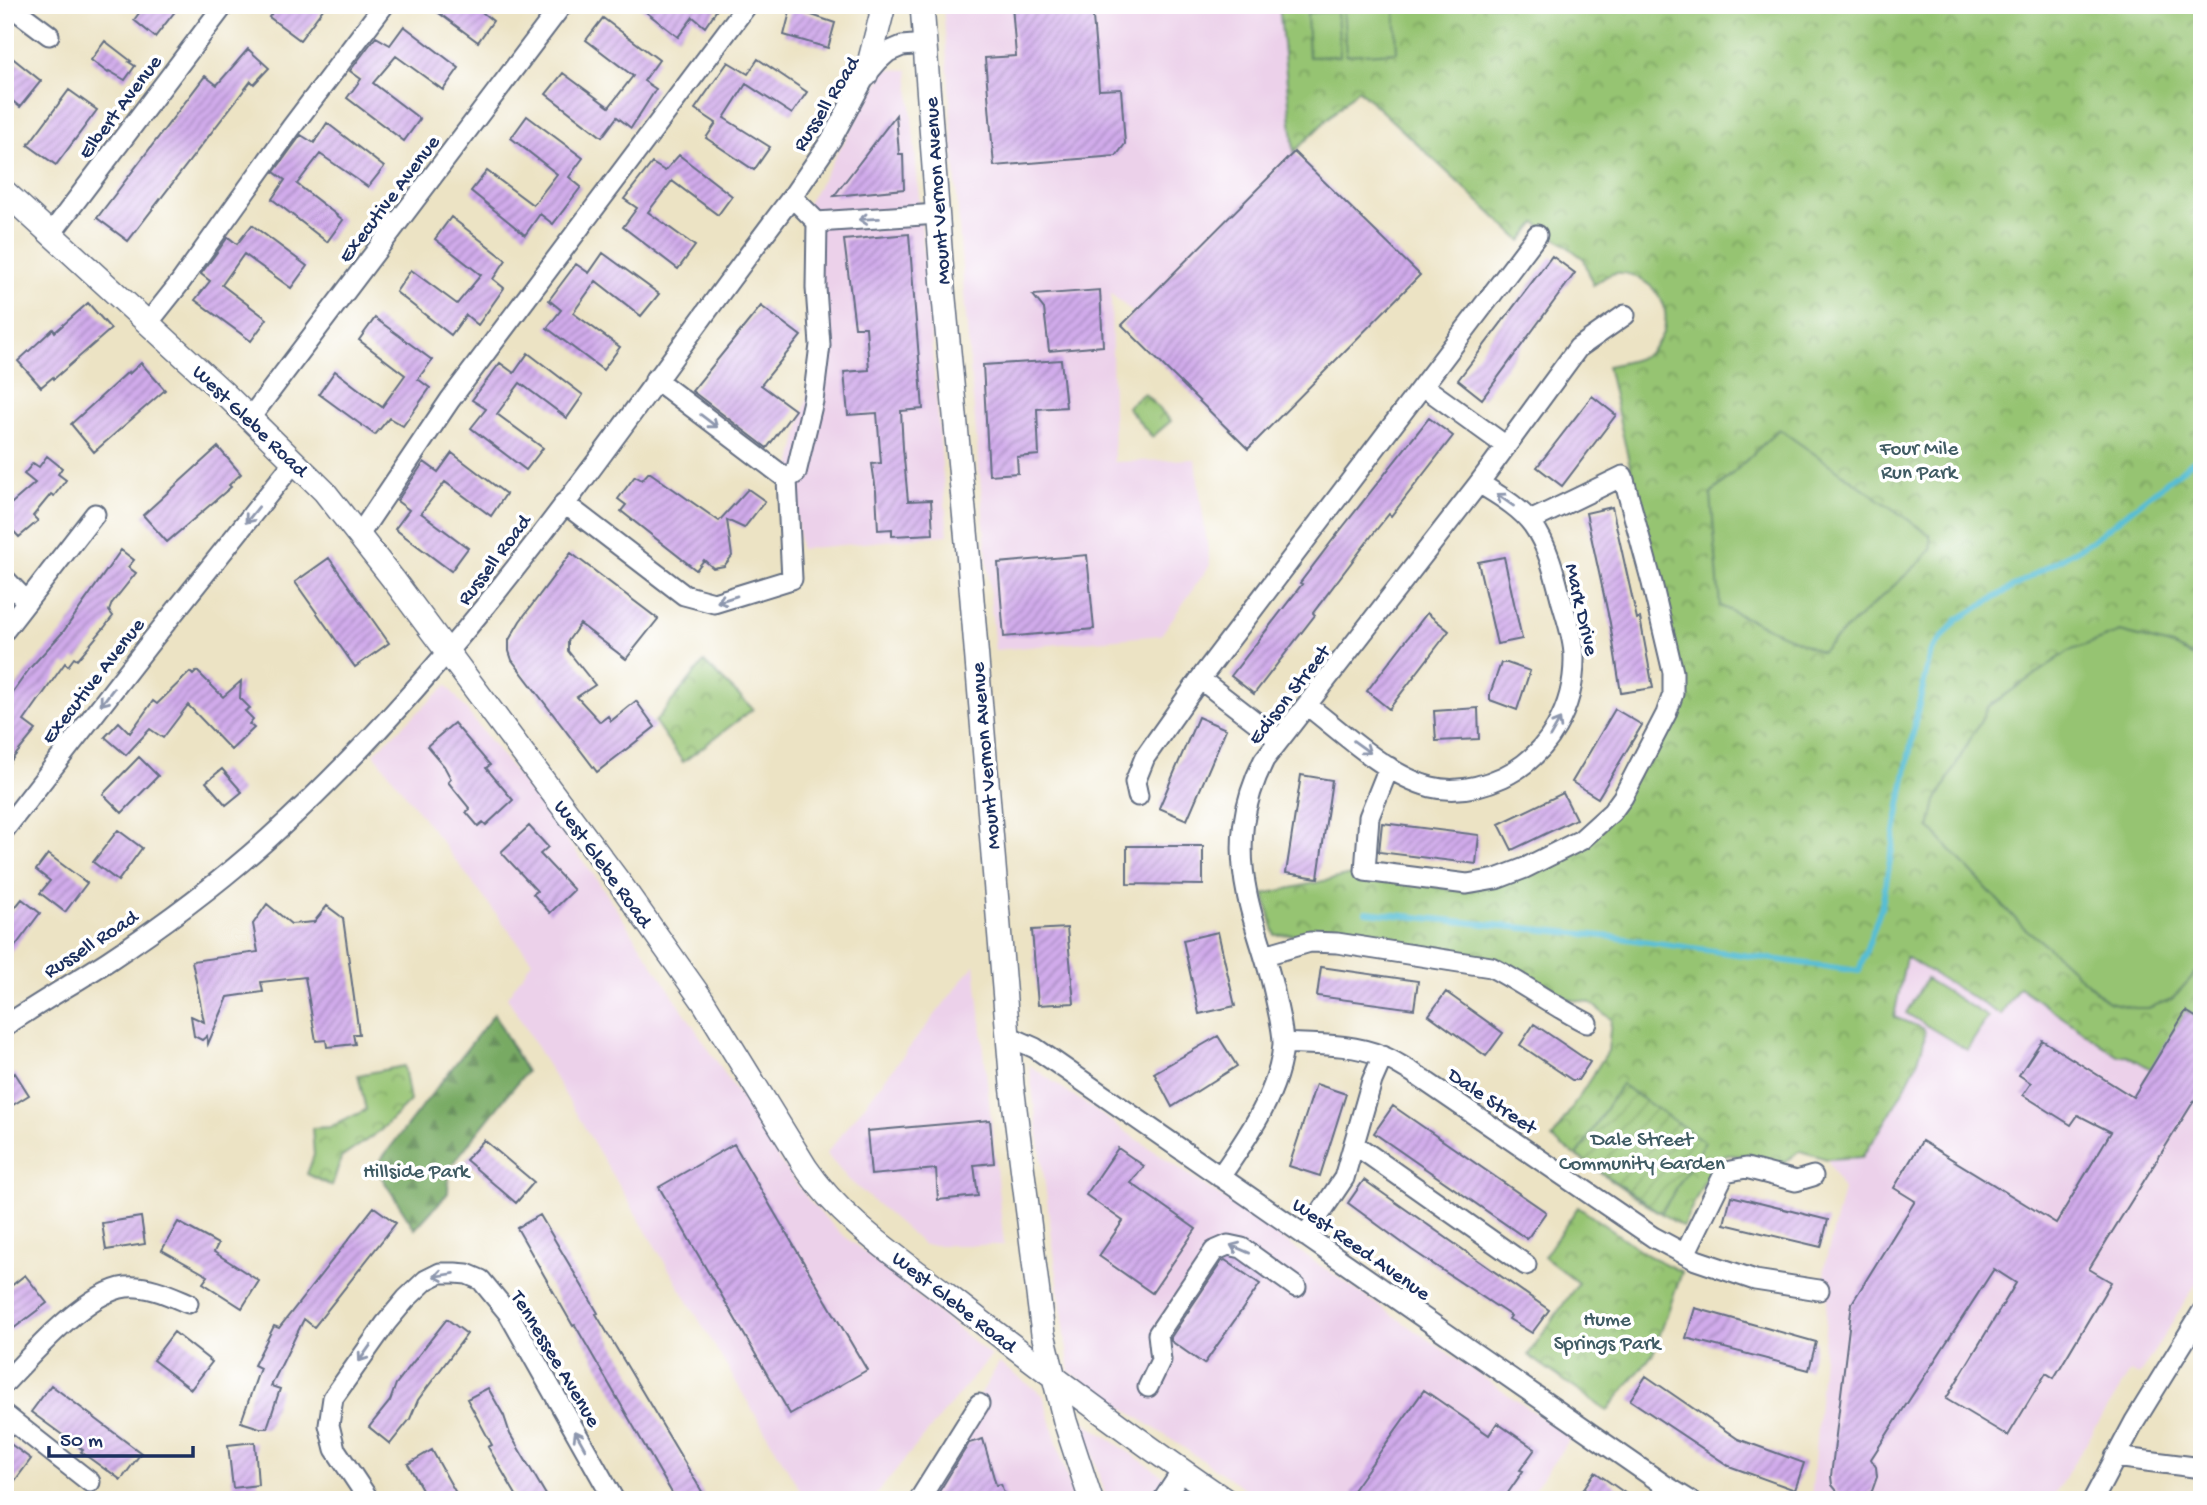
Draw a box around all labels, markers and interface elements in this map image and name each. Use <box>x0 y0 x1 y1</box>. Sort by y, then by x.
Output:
street label: Elbert Avenue <box>75 50 170 165</box>
street label: Russell Road <box>789 51 868 157</box>
street label: Mount Vernon Avenue <box>920 95 959 285</box>
street label: Executive Avenue <box>335 130 448 269</box>
one-way arrow <box>859 213 881 226</box>
street label: West Glebe Road <box>185 361 313 485</box>
one-way arrow <box>700 413 718 428</box>
park label: Four Mile Run Park <box>1879 438 1960 487</box>
one-way arrow <box>1496 493 1515 507</box>
one-way arrow <box>245 505 260 523</box>
street label: Russell Road <box>454 509 539 611</box>
street label: Mark Drive <box>1557 561 1603 659</box>
one-way arrow <box>717 594 739 606</box>
street label: Executive Avenue <box>38 613 153 750</box>
street label: Edison Street <box>1244 639 1339 751</box>
street label: Mount Vernon Avenue <box>967 660 1008 850</box>
one-way arrow <box>100 688 115 706</box>
one-way arrow <box>1548 719 1562 739</box>
one-way arrow <box>1352 740 1371 754</box>
street label: West Glebe Road <box>547 796 657 935</box>
street label: Russell Road <box>40 905 145 986</box>
street label: Dale Street <box>1440 1063 1542 1143</box>
park label: Dale Street Community Garden <box>1559 1129 1725 1178</box>
park label: Hillside Park <box>363 1161 472 1186</box>
street label: West Reed Avenue <box>1286 1194 1435 1309</box>
one-way arrow <box>1230 1242 1251 1255</box>
street label: West Glebe Road <box>885 1247 1022 1361</box>
one-way arrow <box>433 1269 456 1282</box>
street label: Tennessee Avenue <box>503 1286 605 1434</box>
park label: Hume Springs Park <box>1554 1309 1663 1358</box>
one-way arrow <box>358 1343 372 1362</box>
scale bar <box>49 1414 192 1458</box>
text: 50 m <box>60 1430 103 1455</box>
one-way arrow <box>573 1431 587 1451</box>

